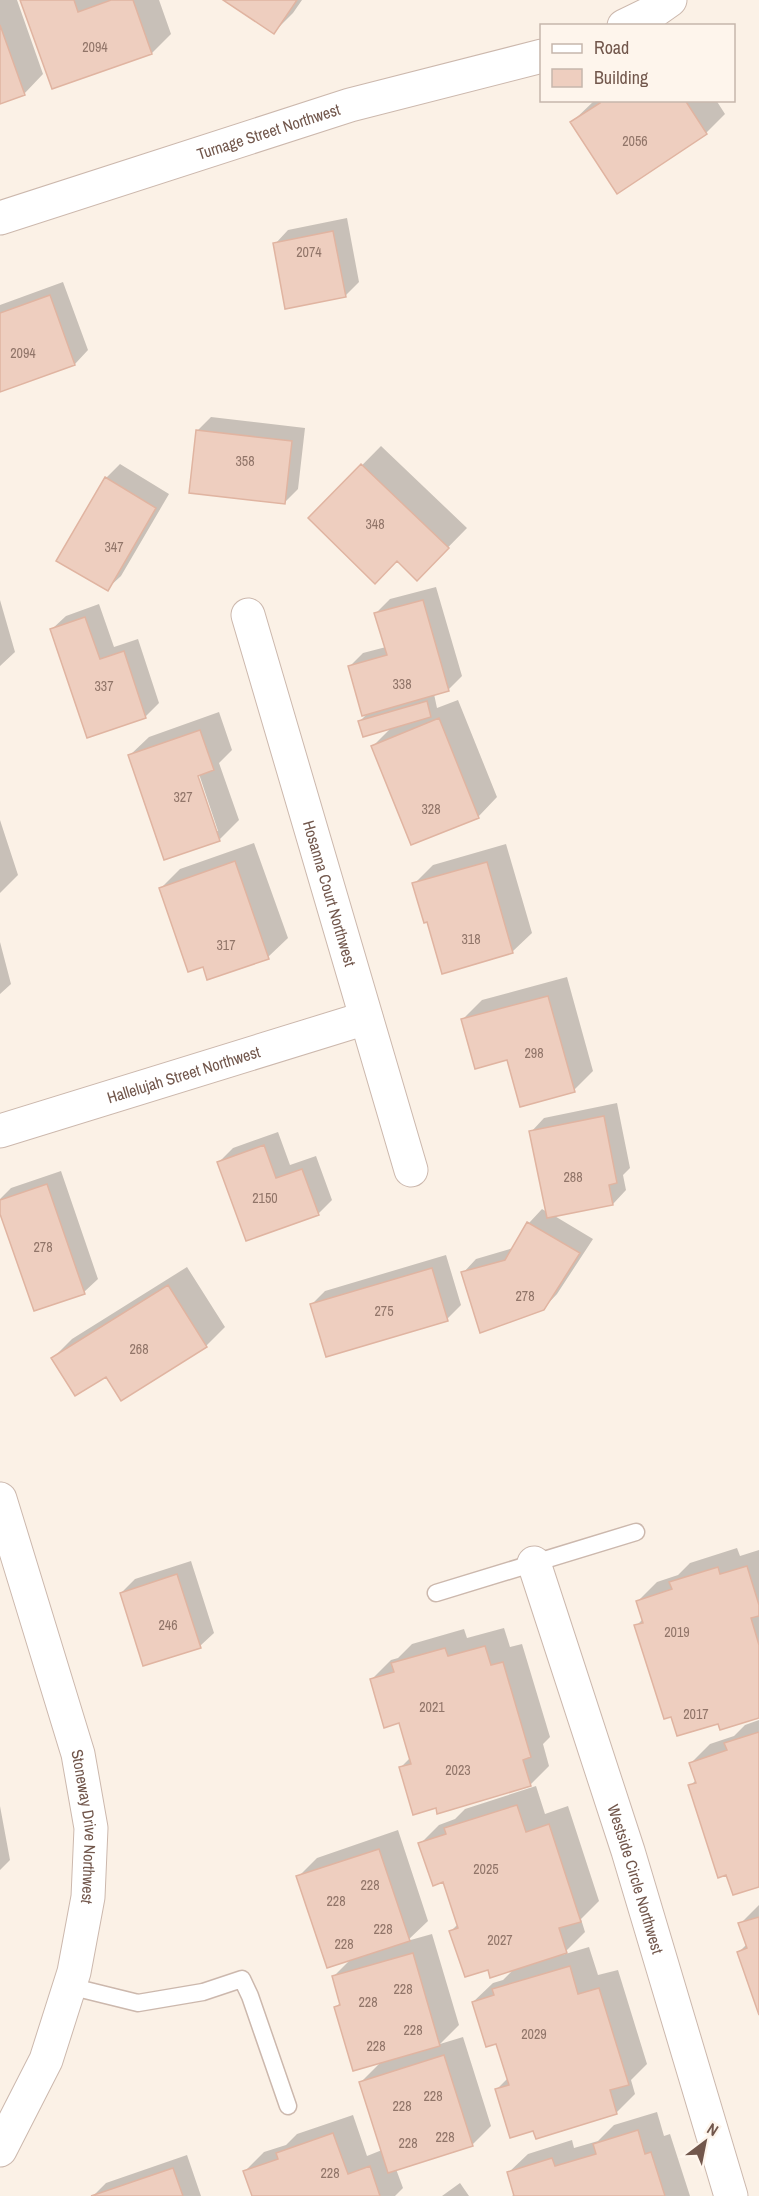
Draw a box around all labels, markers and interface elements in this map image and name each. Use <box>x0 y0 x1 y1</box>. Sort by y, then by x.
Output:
legend <box>540 24 735 102</box>
text: Road <box>594 35 629 60</box>
house number: 2094 <box>82 38 108 56</box>
text: Building <box>594 65 649 90</box>
street label: Turnage Street Northwest <box>194 98 343 165</box>
house number: 2056 <box>622 132 648 150</box>
house number: 2074 <box>296 243 322 261</box>
house number: 2094 <box>10 344 36 362</box>
house number: 358 <box>235 452 255 470</box>
house number: 348 <box>365 515 385 533</box>
house number: 347 <box>104 538 124 556</box>
house number: 338 <box>392 675 412 693</box>
house number: 337 <box>94 677 114 695</box>
house number: 327 <box>173 788 193 806</box>
house number: 328 <box>421 800 441 818</box>
street label: Hosanna Court Northwest <box>298 818 362 969</box>
house number: 318 <box>461 930 481 948</box>
house number: 317 <box>216 936 236 954</box>
street label: Hallelujah Street Northwest <box>104 1040 263 1108</box>
house number: 298 <box>524 1044 544 1062</box>
house number: 288 <box>563 1168 583 1186</box>
house number: 2150 <box>252 1189 278 1207</box>
house number: 278 <box>33 1238 53 1256</box>
house number: 278 <box>515 1287 535 1305</box>
house number: 275 <box>374 1302 394 1320</box>
house number: 268 <box>129 1340 149 1358</box>
house number: 246 <box>158 1616 178 1634</box>
house number: 2019 <box>664 1623 690 1641</box>
house number: 2021 <box>419 1698 445 1716</box>
house number: 2017 <box>683 1705 709 1723</box>
street label: Stoneway Drive Northwest <box>66 1747 102 1906</box>
house number: 2023 <box>445 1761 471 1779</box>
street label: Westside Circle Northwest <box>602 1801 669 1957</box>
house number: 2025 <box>473 1860 499 1878</box>
house number: 228 <box>360 1876 380 1894</box>
house number: 228 <box>326 1892 346 1910</box>
house number: 228 <box>373 1920 393 1938</box>
house number: 2027 <box>487 1931 513 1949</box>
house number: 228 <box>334 1935 354 1953</box>
house number: 228 <box>393 1980 413 1998</box>
house number: 228 <box>358 1993 378 2011</box>
house number: 228 <box>403 2021 423 2039</box>
house number: 2029 <box>521 2025 547 2043</box>
house number: 228 <box>366 2037 386 2055</box>
house number: 228 <box>423 2087 443 2105</box>
house number: 228 <box>392 2097 412 2115</box>
north arrow <box>675 2112 735 2172</box>
text: N <box>703 2117 723 2141</box>
house number: 228 <box>435 2128 455 2146</box>
house number: 228 <box>398 2134 418 2152</box>
house number: 228 <box>320 2164 340 2182</box>

